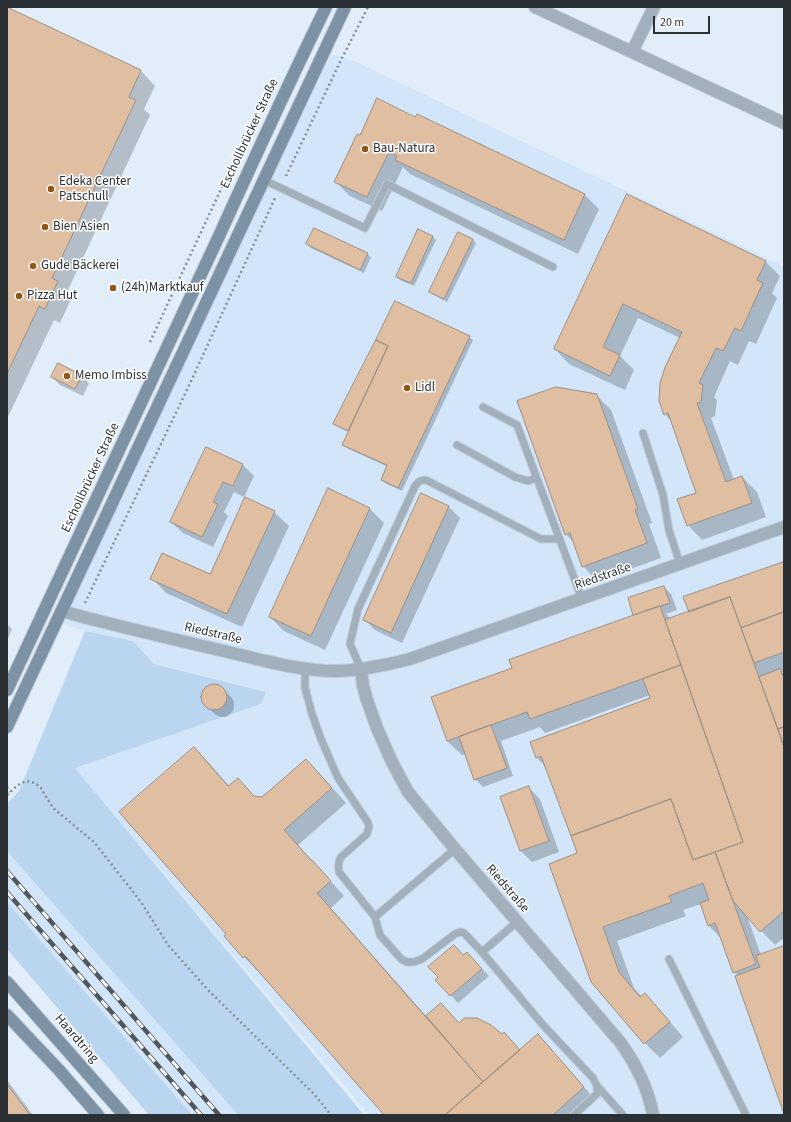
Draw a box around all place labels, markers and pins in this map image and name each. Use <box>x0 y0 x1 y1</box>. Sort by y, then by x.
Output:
place label: Bau-Natura <box>373 141 435 157</box>
marker: Bau-Natura <box>360 144 370 154</box>
place label: Edeka Center Patschull <box>59 174 131 205</box>
marker: Edeka Center Patschull <box>46 184 56 194</box>
place label: Bien Asien <box>53 219 110 235</box>
marker: Bien Asien <box>40 222 50 232</box>
place label: Gude Bäckerei <box>41 258 119 274</box>
marker: Gude Bäckerei <box>28 261 38 271</box>
place label: (24h)Marktkauf <box>121 280 204 296</box>
marker: (24h)Marktkauf <box>108 283 118 293</box>
place label: Pizza Hut <box>27 288 77 304</box>
marker: Pizza Hut <box>14 291 24 301</box>
place label: Memo Imbiss <box>75 368 147 384</box>
marker: Memo Imbiss <box>62 371 72 381</box>
place label: Lidl <box>415 380 435 396</box>
marker: Lidl <box>402 383 412 393</box>

